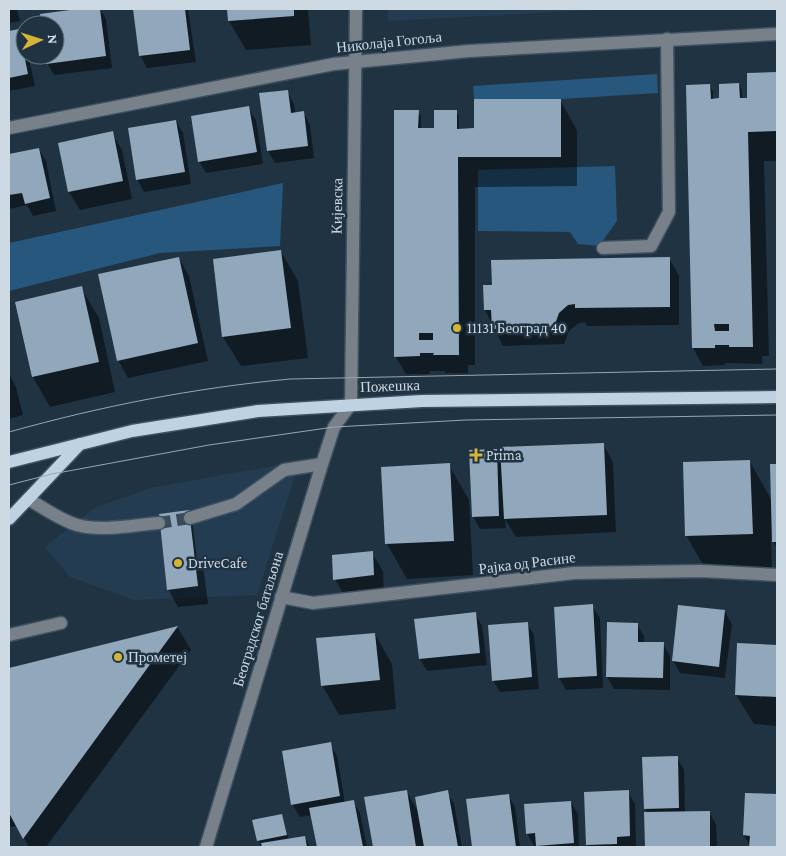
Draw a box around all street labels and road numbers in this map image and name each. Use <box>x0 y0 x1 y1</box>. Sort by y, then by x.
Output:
street label: Николаја Гогоља <box>335 28 443 56</box>
street label: Кијевска <box>329 177 345 234</box>
street label: Пожешка <box>360 377 421 395</box>
street label: Београдског батаљона <box>230 549 286 689</box>
street label: Рајка од Расине <box>478 549 577 577</box>

